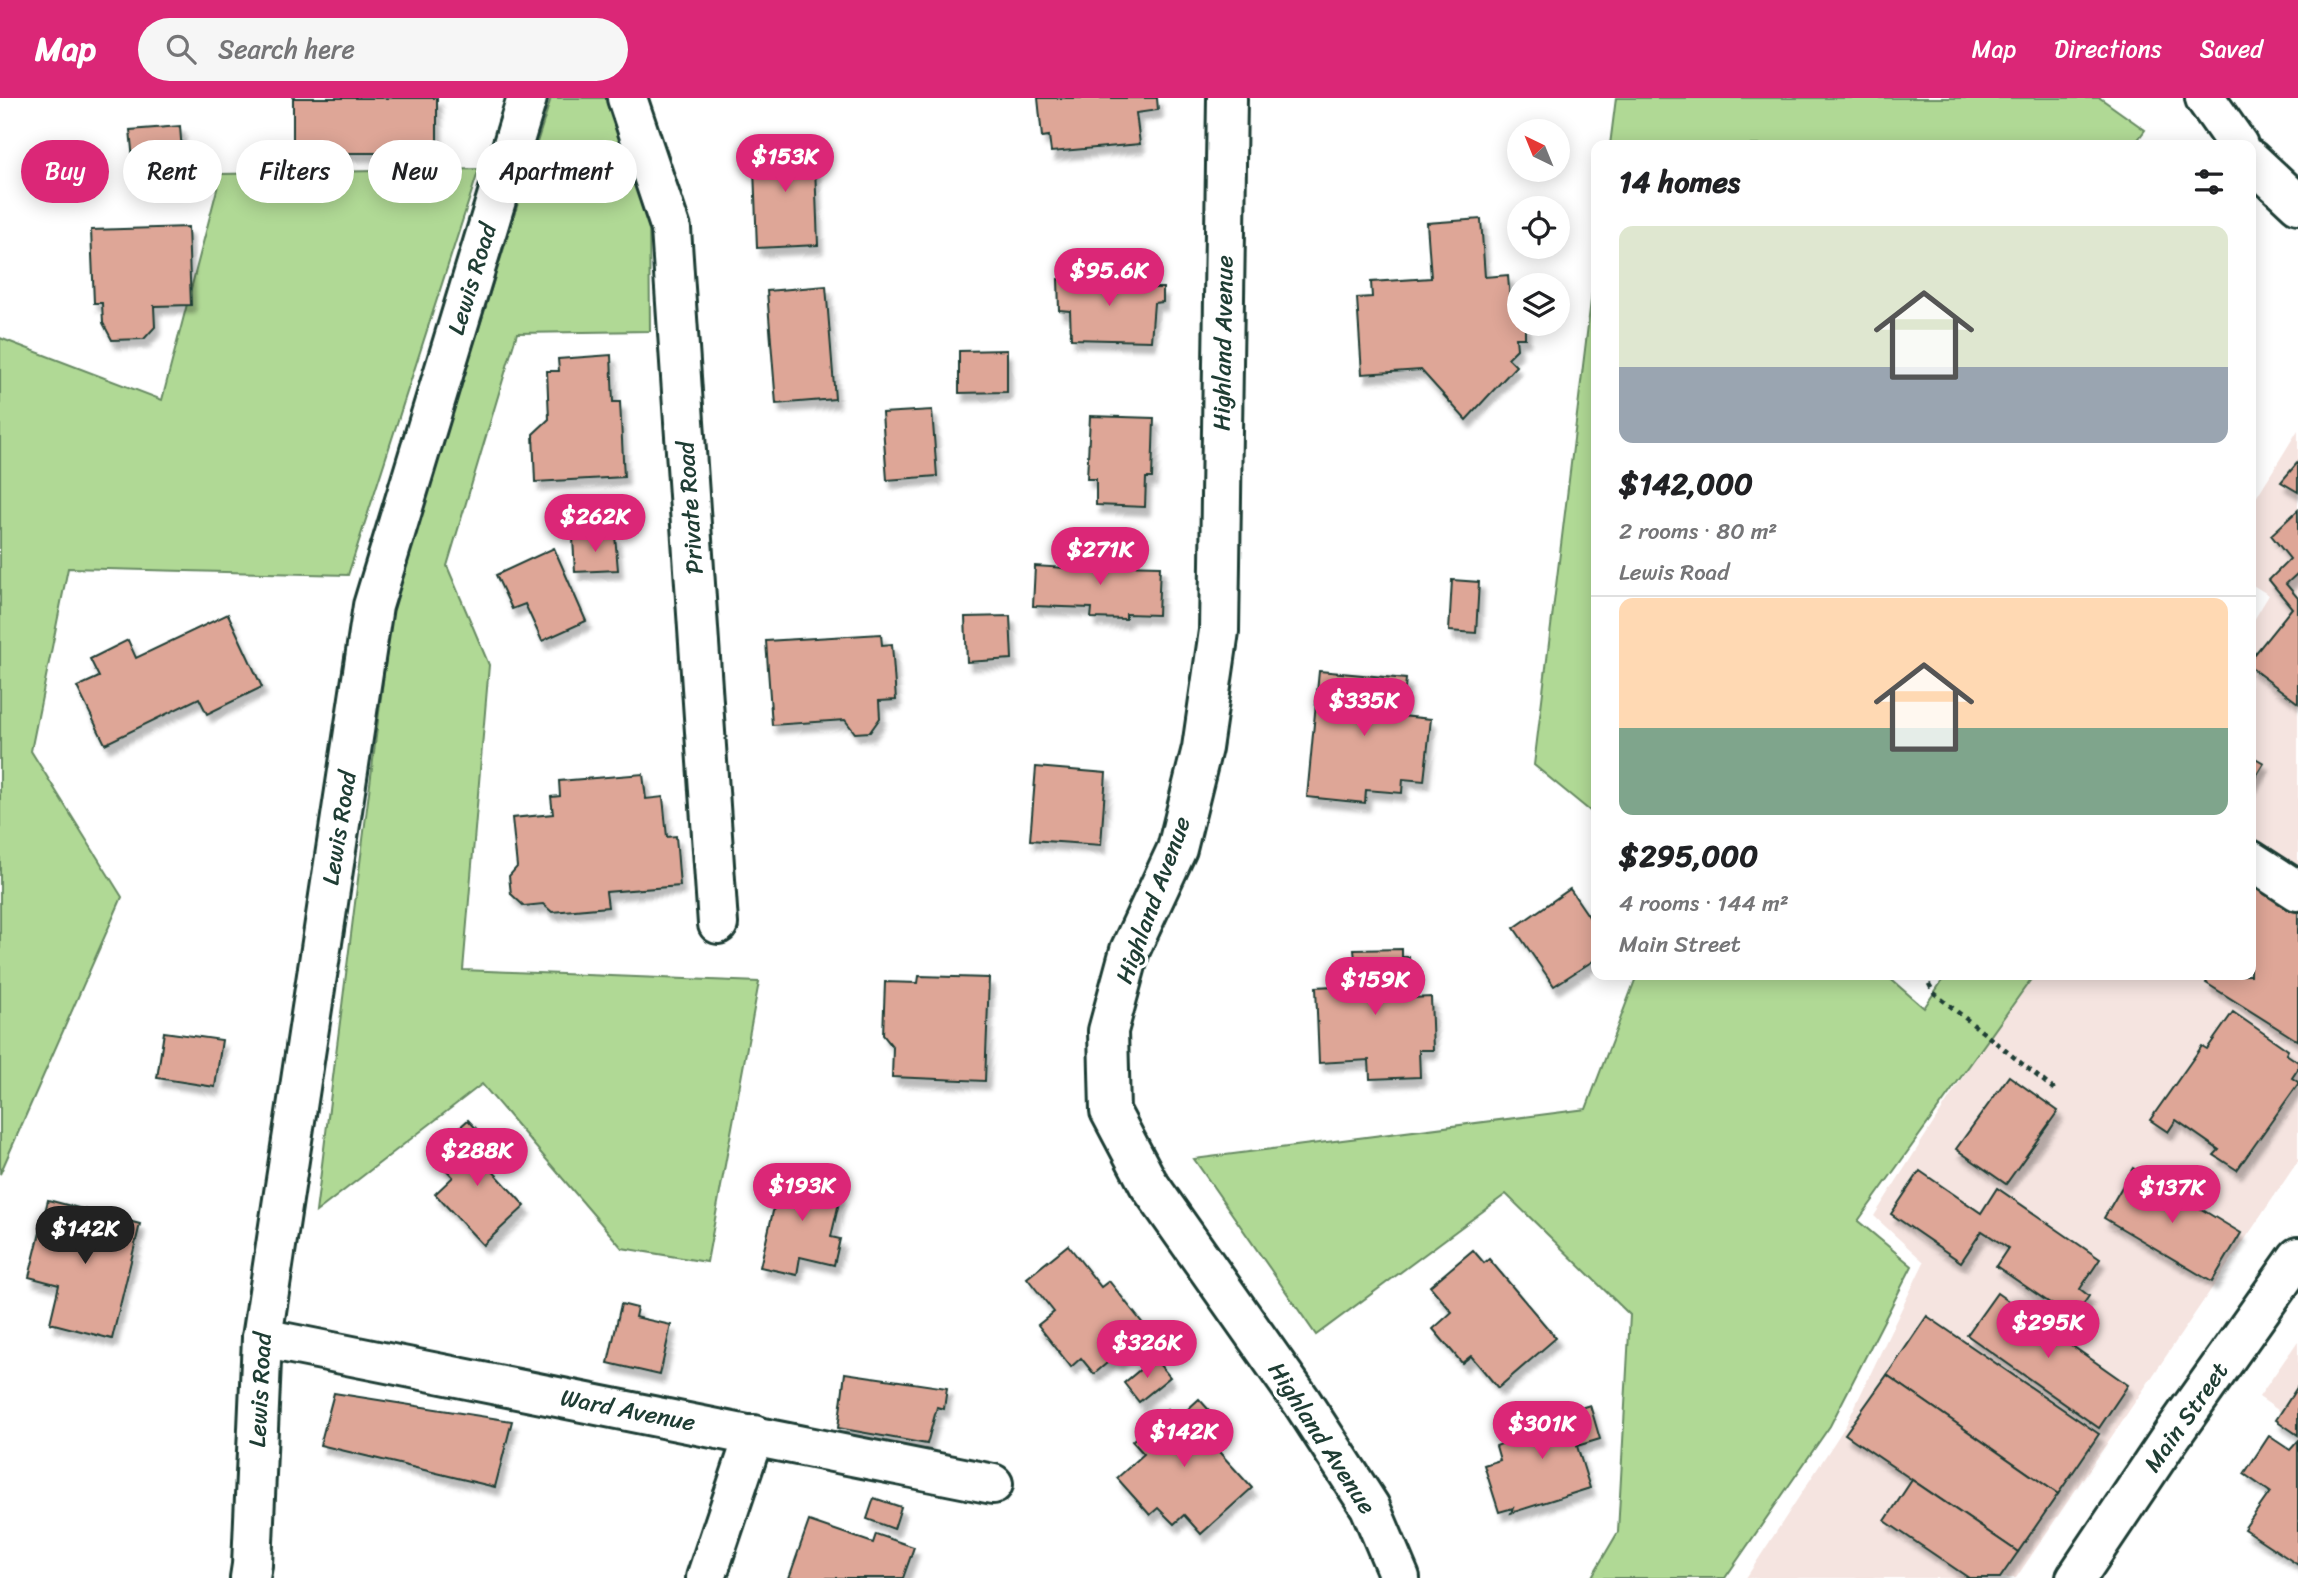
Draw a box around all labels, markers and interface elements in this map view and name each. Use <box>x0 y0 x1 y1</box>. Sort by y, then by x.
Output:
search box <box>138 18 628 81</box>
text: Map <box>35 20 96 78</box>
text: Search here <box>218 26 355 72</box>
text: Map <box>1972 28 2016 70</box>
text: Directions <box>2054 28 2162 70</box>
text: Saved <box>2200 28 2263 70</box>
icon: search <box>162 30 200 68</box>
north arrow <box>1507 119 1570 182</box>
map controls <box>1507 119 1570 336</box>
pin: $153K <box>736 134 834 194</box>
text: $153K <box>752 136 818 177</box>
chip: Buy <box>21 140 109 203</box>
chip: Rent <box>123 140 222 203</box>
chip: Filters <box>236 140 354 203</box>
chip: New <box>368 140 462 203</box>
chip: Apartment <box>476 140 637 203</box>
text: 14 homes <box>1619 155 1740 209</box>
icon: filters <box>2190 163 2228 201</box>
button: locate <box>1507 196 1570 259</box>
street label: Lewis Road <box>435 217 509 340</box>
pin: $95.6K <box>1052 248 1166 308</box>
text: $95.6K <box>1070 250 1148 291</box>
street label: Highland Avenue <box>1200 255 1246 431</box>
icon: home <box>1861 272 1987 398</box>
button: layers <box>1507 273 1570 336</box>
street label: Private Road <box>664 438 716 576</box>
text: $142,000 <box>1619 457 1753 511</box>
pin: $262K <box>546 494 644 554</box>
text: $262K <box>560 496 630 537</box>
text: 2 rooms · 80 m² <box>1619 511 1777 552</box>
pin: $271K <box>1051 528 1149 587</box>
text: $271K <box>1067 529 1133 570</box>
text: Lewis Road <box>1619 552 1729 593</box>
icon: home <box>1861 644 1987 770</box>
pin: $335K <box>1315 678 1413 738</box>
text: $335K <box>1330 680 1398 721</box>
street label: Lewis Road <box>309 767 369 888</box>
street label: Highland Avenue <box>1103 810 1203 990</box>
text: $295,000 <box>1619 829 1758 883</box>
text: 4 rooms · 144 m² <box>1619 883 1789 924</box>
text: Main Street <box>1619 924 1741 965</box>
pin: $159K <box>1326 958 1424 1017</box>
text: $159K <box>1341 959 1409 1000</box>
pin: $288K <box>428 1128 526 1188</box>
text: $288K <box>442 1130 512 1171</box>
pin: $193K <box>753 1164 851 1223</box>
text: $193K <box>769 1165 835 1206</box>
pin: $137K <box>2123 1166 2221 1225</box>
text: $137K <box>2139 1167 2205 1208</box>
pin: $142K <box>36 1206 134 1266</box>
text: $142K <box>52 1208 118 1249</box>
pin: $295K <box>1999 1300 2097 1360</box>
text: $295K <box>2013 1302 2083 1343</box>
pin: $326K <box>1098 1320 1196 1380</box>
text: $326K <box>1113 1322 1181 1363</box>
street label: Lewis Road <box>236 1330 284 1449</box>
street label: Highland Avenue <box>1257 1353 1387 1523</box>
street label: Main Street <box>2132 1353 2240 1481</box>
street label: Ward Avenue <box>557 1376 699 1444</box>
pin: $301K <box>1493 1402 1591 1461</box>
text: $301K <box>1509 1403 1575 1444</box>
pin: $142K <box>1135 1410 1233 1469</box>
text: $142K <box>1151 1411 1217 1452</box>

